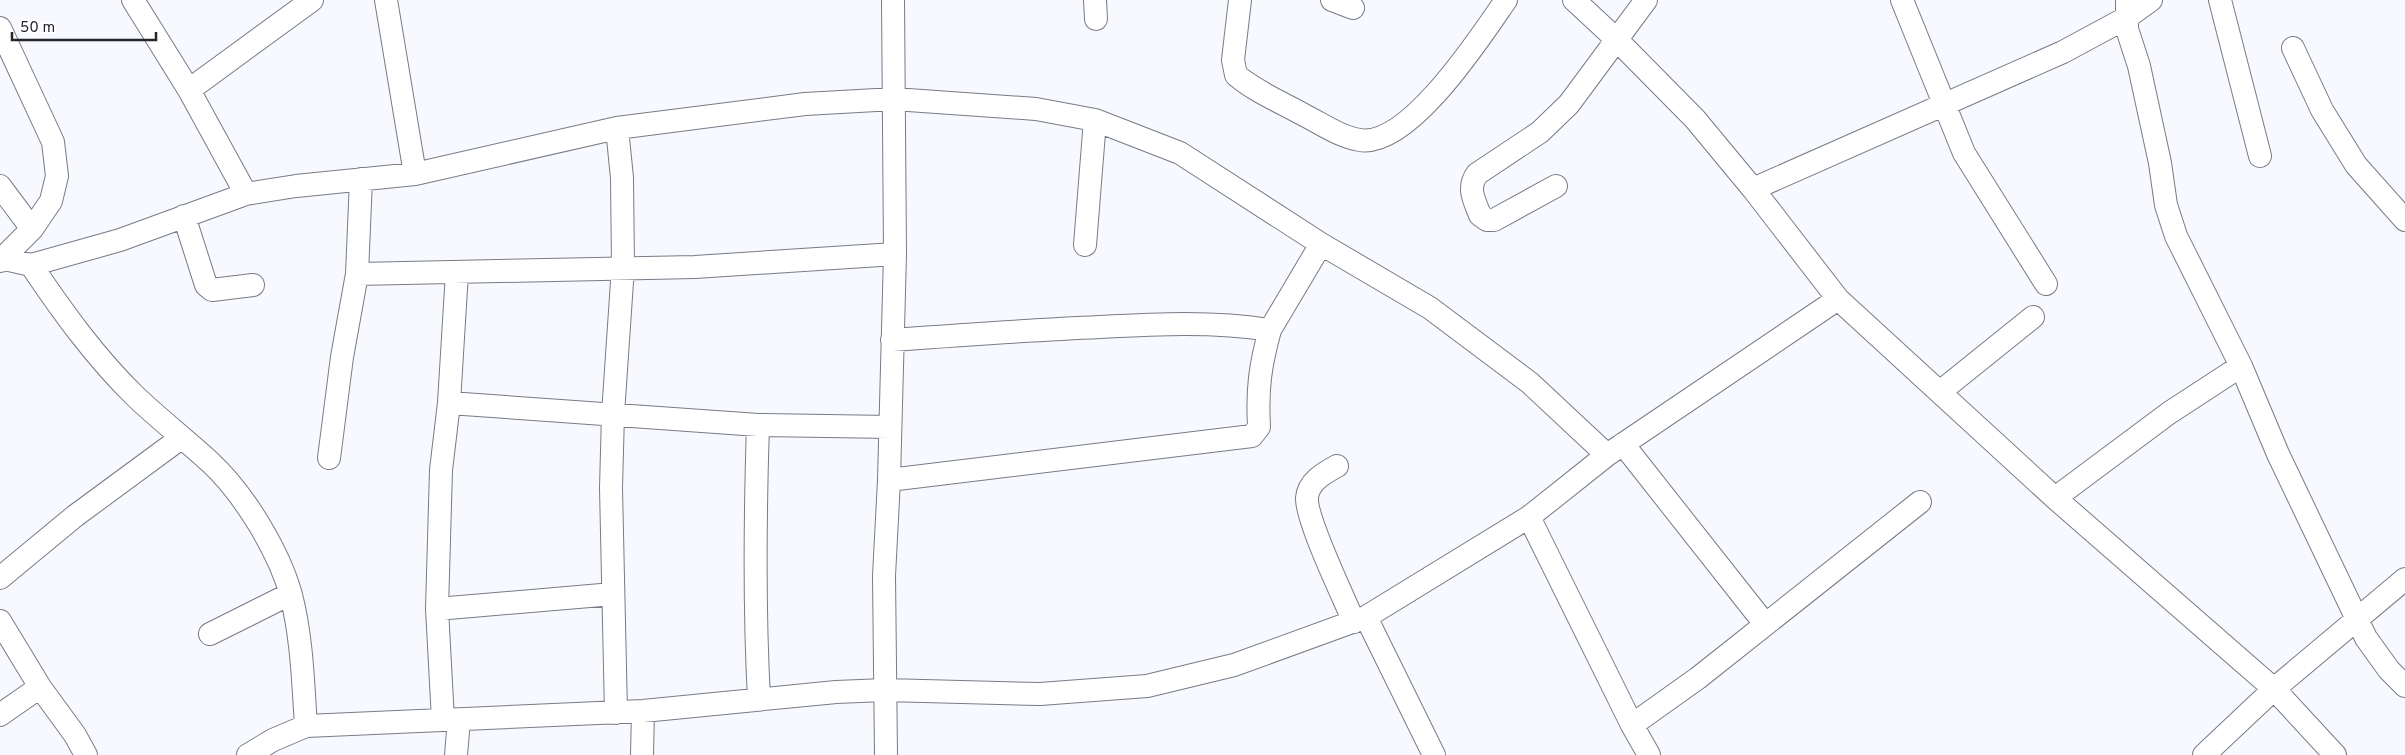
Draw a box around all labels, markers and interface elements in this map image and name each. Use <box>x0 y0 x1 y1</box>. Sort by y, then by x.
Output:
scale bar <box>12 10 156 42</box>
text: 50 m <box>20 19 55 38</box>

